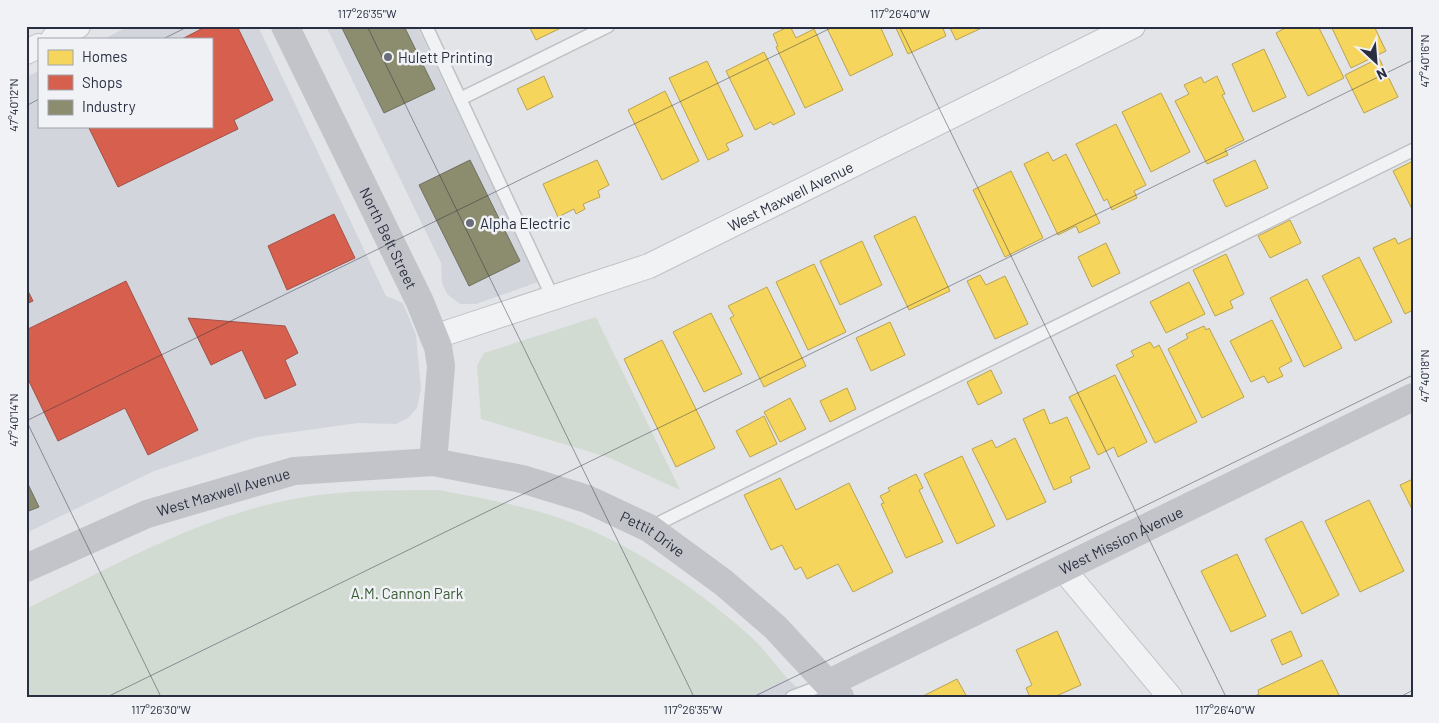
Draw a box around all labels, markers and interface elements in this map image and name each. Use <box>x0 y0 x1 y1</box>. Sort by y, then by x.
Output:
text: 117°26'35"W <box>338 6 397 20</box>
text: 117°26'40"W <box>870 6 930 20</box>
text: 47°40'16"N <box>1417 34 1431 88</box>
legend <box>38 38 212 128</box>
north arrow <box>1352 38 1402 88</box>
text: Homes <box>82 47 127 65</box>
place label: Hulett Printing <box>398 48 493 66</box>
marker: Hulett Printing <box>382 51 394 63</box>
text: N <box>1374 64 1390 84</box>
text: Shops <box>82 73 122 91</box>
text: 47°40'12"N <box>6 78 20 132</box>
text: Industry <box>82 97 136 115</box>
street label: West Maxwell Avenue <box>724 157 856 235</box>
street label: North Belt Street <box>356 184 421 292</box>
place label: Alpha Electric <box>480 214 571 232</box>
marker: Alpha Electric <box>464 217 476 229</box>
text: 47°40'18"N <box>1417 349 1431 403</box>
text: 47°40'14"N <box>6 393 20 447</box>
street label: West Maxwell Avenue <box>155 464 292 520</box>
street label: West Mission Avenue <box>1056 502 1186 578</box>
street label: Pettit Drive <box>617 507 689 560</box>
park label: A.M. Cannon Park <box>351 584 464 602</box>
text: 117°26'30"W <box>131 702 191 716</box>
text: 117°26'35"W <box>664 702 723 716</box>
text: 117°26'40"W <box>1195 702 1255 716</box>

